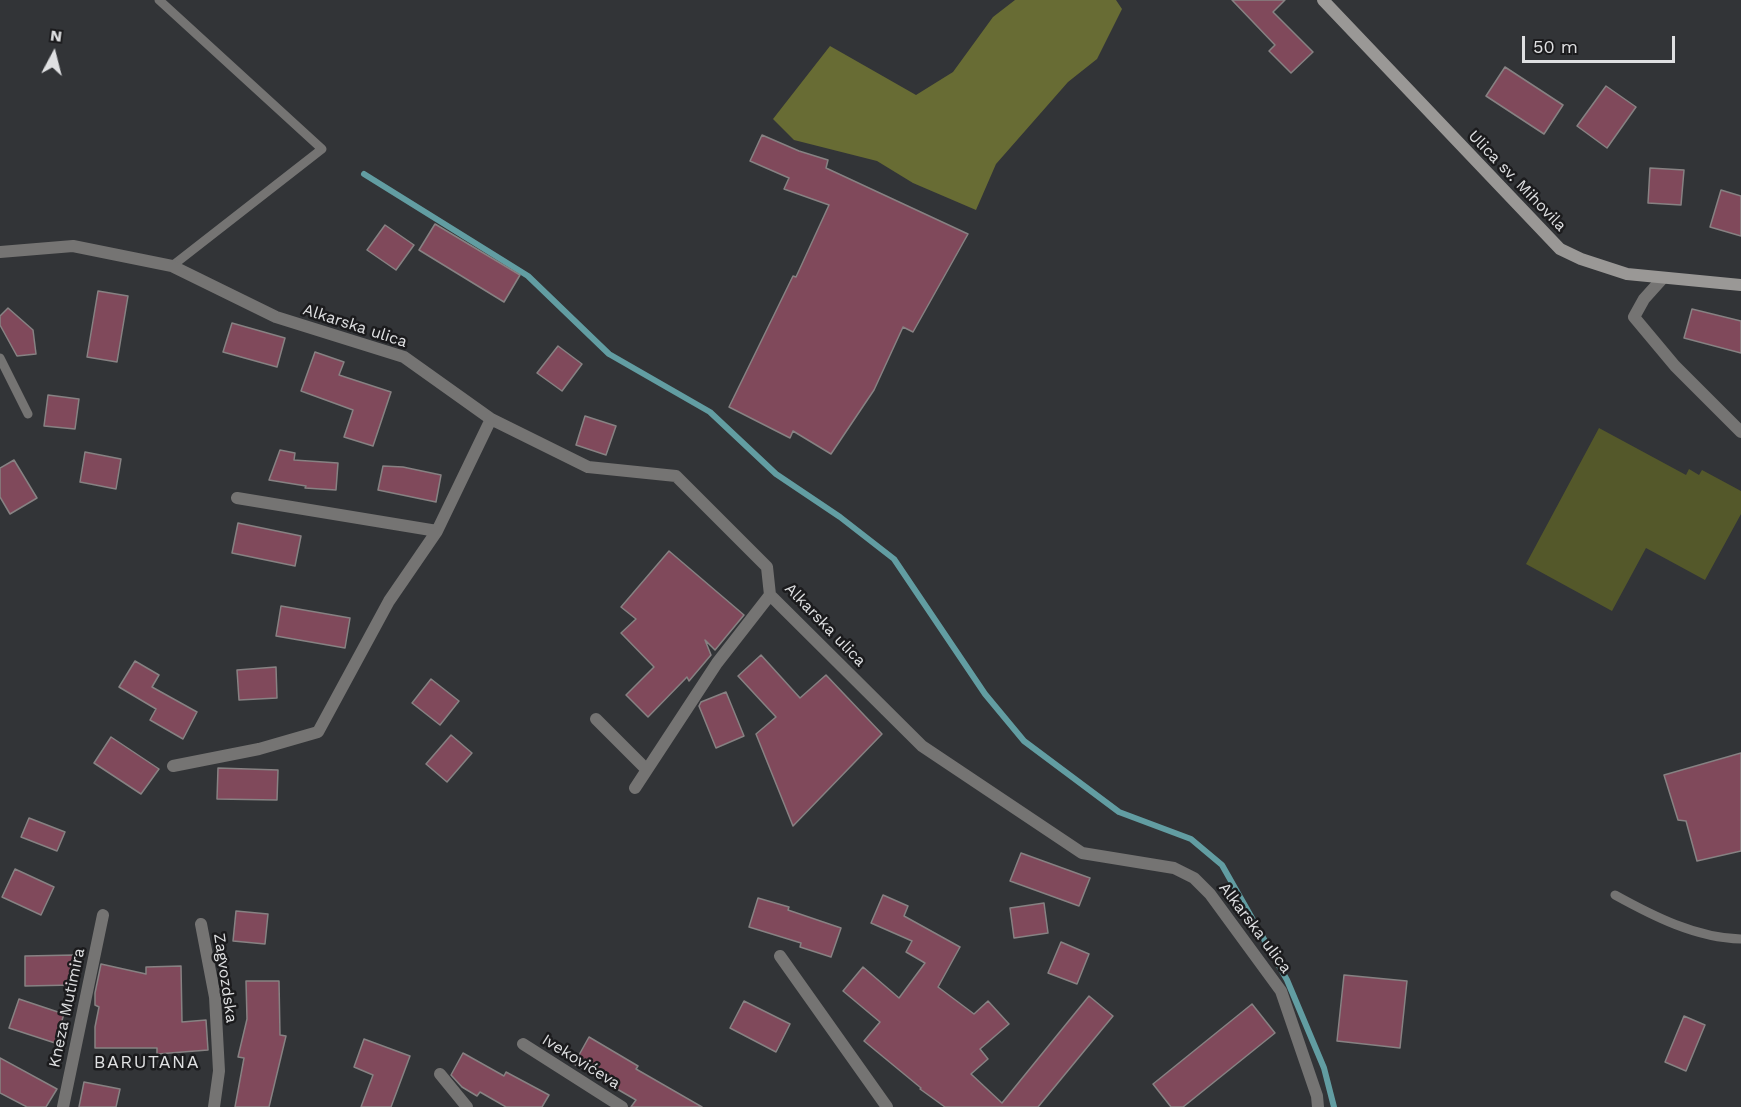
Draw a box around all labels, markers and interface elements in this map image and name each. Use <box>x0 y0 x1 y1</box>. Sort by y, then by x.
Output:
north arrow <box>24 24 84 84</box>
scale bar <box>1525 24 1678 62</box>
text: N <box>49 25 63 46</box>
text: 50 m <box>1533 36 1578 57</box>
street label: Ulica sv. Mihovila <box>1464 127 1570 235</box>
street label: Alkarska ulica <box>300 300 410 352</box>
street label: Alkarska ulica <box>780 579 870 671</box>
street label: Alkarska ulica <box>1215 879 1295 977</box>
street label: Zagvozdska <box>209 932 241 1024</box>
street label: Kneza Mutimira <box>45 946 89 1070</box>
street label: Ivekovićeva <box>538 1030 624 1094</box>
district label: BARUTANA <box>94 1052 200 1074</box>

